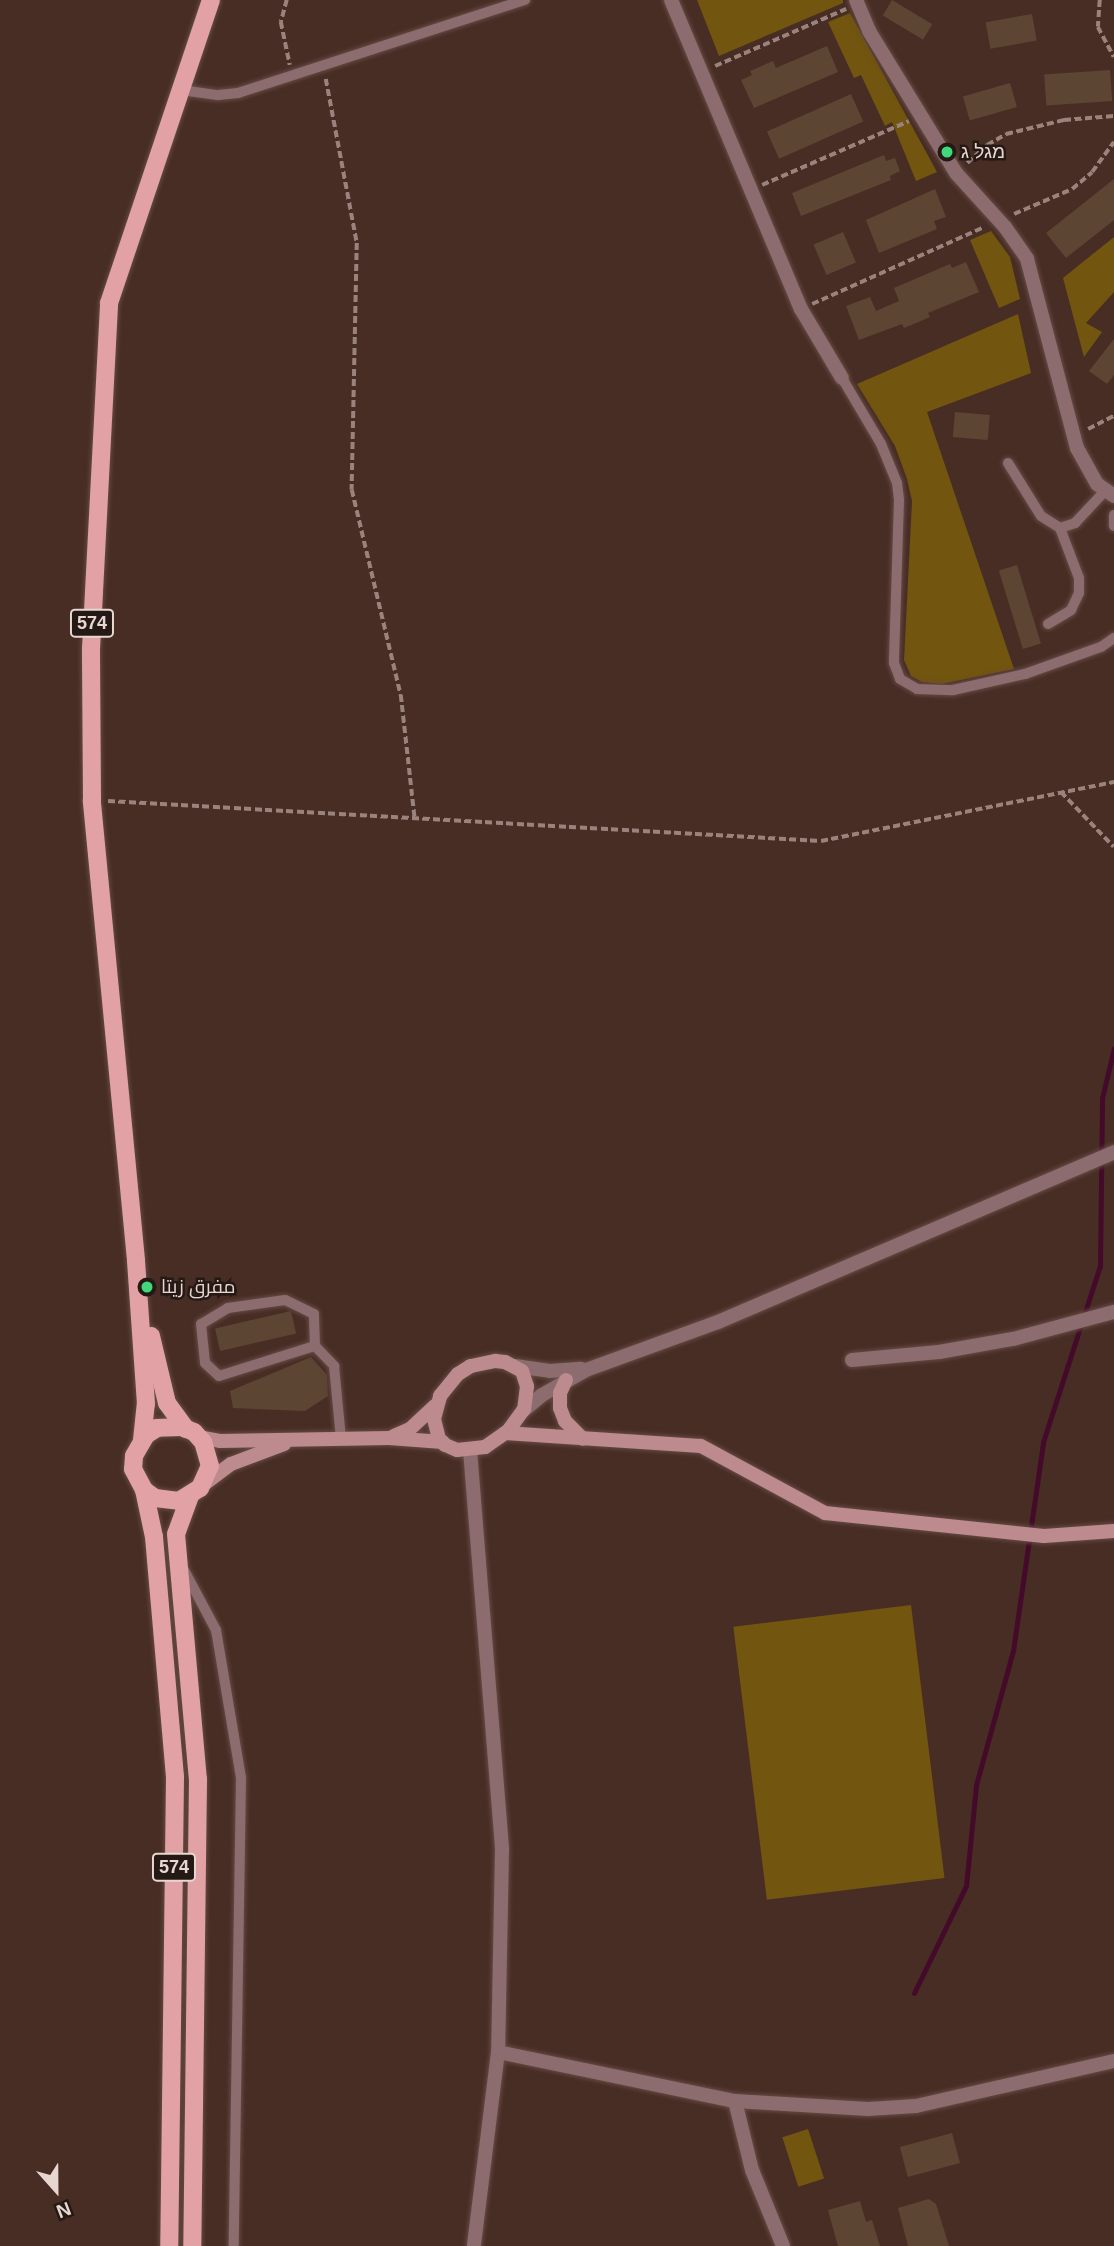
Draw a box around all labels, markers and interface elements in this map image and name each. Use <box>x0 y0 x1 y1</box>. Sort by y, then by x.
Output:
place label: מגל ג <box>961 141 1005 163</box>
marker: מגל ג <box>939 144 955 160</box>
road number: 574 <box>69 608 115 638</box>
place label: مفرق زيتا <box>161 1276 235 1298</box>
marker: مفرق زيتا <box>139 1279 155 1295</box>
road number: 574 <box>151 1853 197 1882</box>
north arrow <box>21 2155 91 2225</box>
text: N <box>54 2198 74 2222</box>

